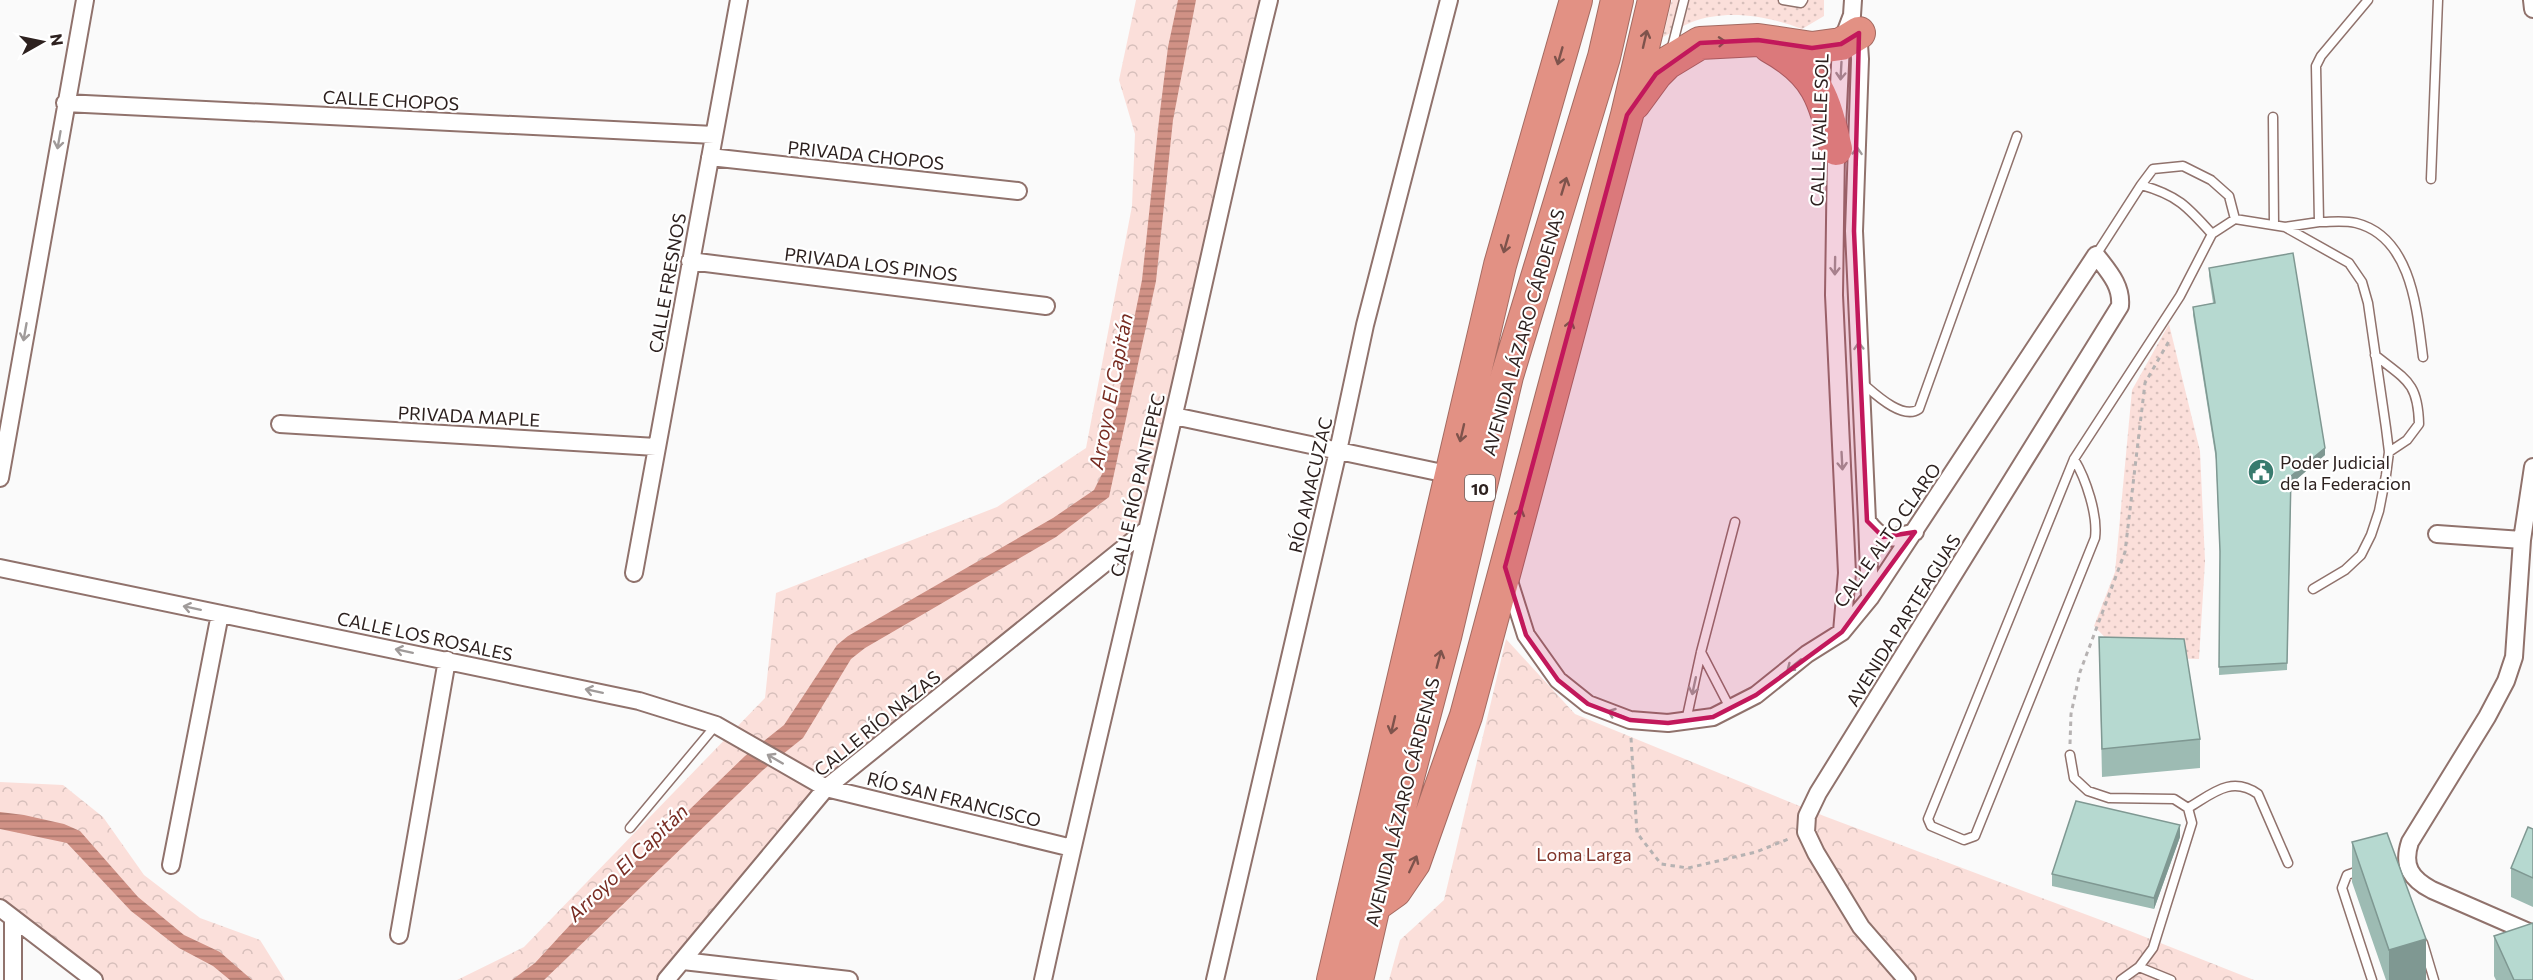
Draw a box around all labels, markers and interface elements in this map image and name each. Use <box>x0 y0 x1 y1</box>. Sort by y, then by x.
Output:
north arrow <box>12 12 72 72</box>
one-way arrow <box>1640 30 1651 49</box>
text: N <box>47 32 68 47</box>
one-way arrow <box>1707 36 1727 47</box>
one-way arrow <box>1554 46 1565 65</box>
street label: CALLE VALLE SOL <box>1805 53 1833 207</box>
one-way arrow <box>1835 61 1846 81</box>
street label: CALLE CHOPOS <box>322 85 460 115</box>
one-way arrow <box>53 130 64 149</box>
street label: PRIVADA CHOPOS <box>787 136 945 174</box>
one-way arrow <box>1851 147 1862 167</box>
one-way arrow <box>1560 177 1571 196</box>
street label: AVENIDA LÁZARO CÁRDENAS <box>1477 206 1569 458</box>
street label: CALLE FRESNOS <box>644 211 690 355</box>
one-way arrow <box>1500 234 1511 253</box>
street label: PRIVADA LOS PINOS <box>783 242 959 286</box>
one-way arrow <box>1829 255 1840 275</box>
water label: Arroyo El Capitán <box>1083 311 1137 472</box>
one-way arrow <box>1564 320 1576 339</box>
one-way arrow <box>20 322 31 342</box>
one-way arrow <box>1854 342 1865 362</box>
street label: CALLE RÍO PANTEPEC <box>1105 391 1169 579</box>
street label: PRIVADA MAPLE <box>397 401 541 431</box>
street label: RÍO AMACUZAC <box>1284 415 1336 555</box>
one-way arrow <box>1455 424 1467 443</box>
one-way arrow <box>1836 450 1847 470</box>
place label: Poder Judicial de la Federacion <box>2280 451 2411 494</box>
public building icon: Poder Judicial de la Federacion <box>2246 457 2276 487</box>
street label: CALLE ALTO CLARO <box>1829 459 1945 611</box>
road number: 10 <box>1465 475 1495 501</box>
one-way arrow <box>1513 508 1525 527</box>
street label: AVENIDA PARTEAGUAS <box>1841 530 1965 710</box>
one-way arrow <box>183 602 202 613</box>
street label: CALLE LOS ROSALES <box>335 607 515 665</box>
one-way arrow <box>394 645 414 656</box>
one-way arrow <box>1434 650 1445 669</box>
one-way arrow <box>1786 659 1802 672</box>
street label: CALLE RÍO NAZAS <box>810 665 944 781</box>
street label: AVENIDA LÁZARO CÁRDENAS <box>1360 675 1444 929</box>
one-way arrow <box>1688 676 1699 696</box>
one-way arrow <box>585 685 605 696</box>
one-way arrow <box>1607 708 1626 719</box>
one-way arrow <box>1387 715 1398 735</box>
one-way arrow <box>767 753 785 764</box>
street label: RÍO SAN FRANCISCO <box>865 767 1043 831</box>
water label: Arroyo El Capitán <box>561 798 692 926</box>
park label: Loma Larga <box>1536 843 1632 865</box>
one-way arrow <box>1407 856 1419 874</box>

